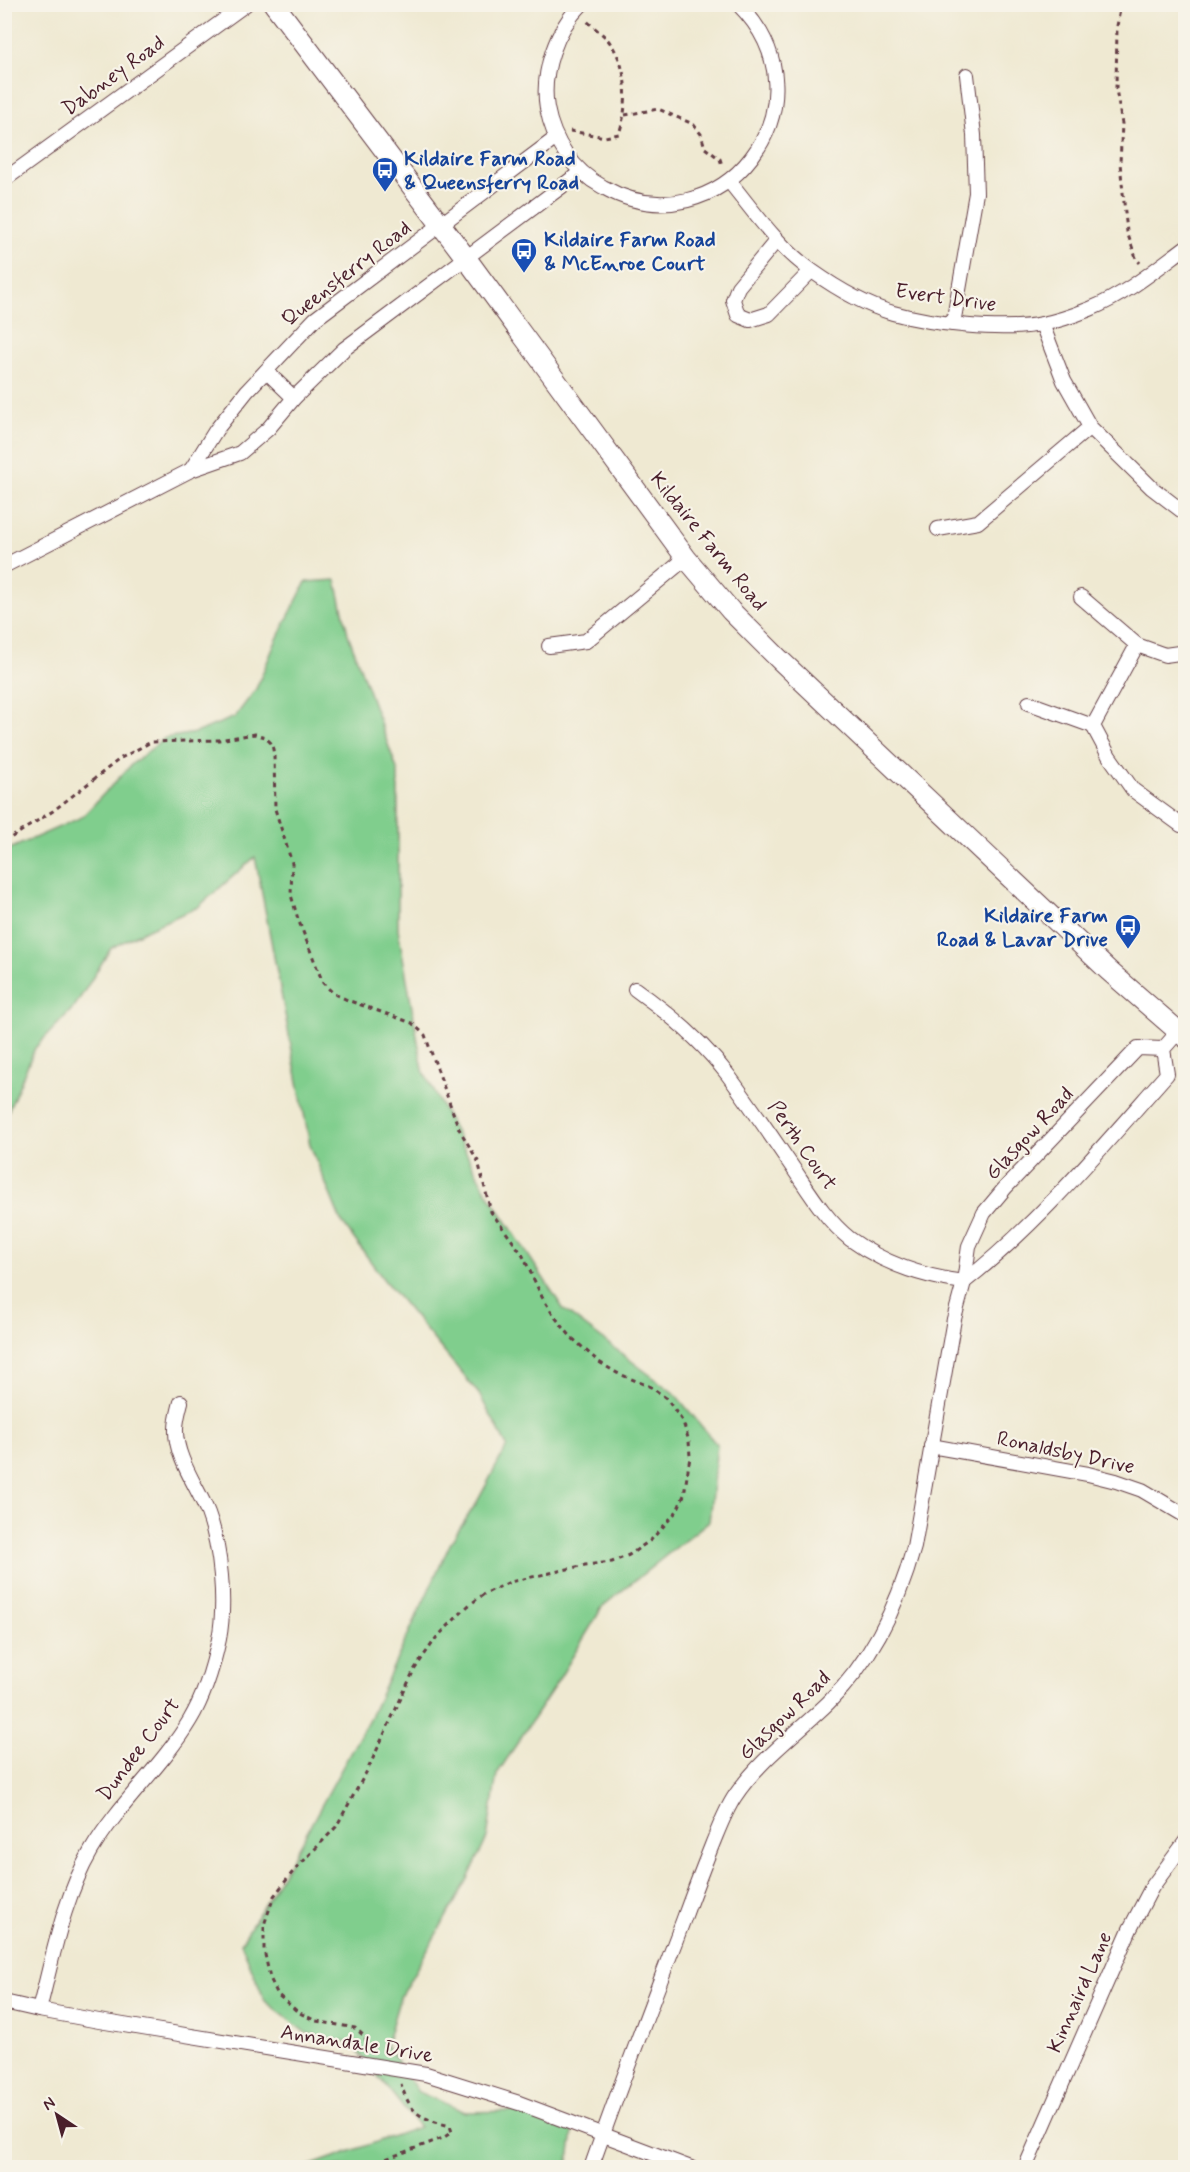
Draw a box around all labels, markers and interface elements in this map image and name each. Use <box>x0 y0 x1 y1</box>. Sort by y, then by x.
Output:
street label: Dabney Road <box>57 29 171 123</box>
place label: Kildaire Farm Road & Queensferry Road <box>404 145 579 197</box>
bus stop icon: Kildaire Farm Road & Queensferry Road <box>370 155 400 193</box>
street label: Queensferry Road <box>276 214 417 333</box>
place label: Kildaire Farm Road & McEnroe Court <box>544 226 716 278</box>
bus stop icon: Kildaire Farm Road & McEnroe Court <box>509 236 539 274</box>
street label: Evert Drive <box>893 277 998 319</box>
street label: Kildaire Farm Road <box>643 466 773 617</box>
place label: Kildaire Farm Road & Lavar Drive <box>937 902 1108 954</box>
bus stop icon: Kildaire Farm Road & Lavar Drive <box>1113 912 1143 950</box>
street label: Glasgow Road <box>979 1081 1080 1186</box>
street label: Perth Court <box>761 1095 843 1196</box>
street label: Ronaldsby Drive <box>994 1425 1137 1481</box>
street label: Glasgow Road <box>733 1665 837 1767</box>
street label: Dundee Court <box>91 1692 187 1807</box>
street label: Kinnaird Lane <box>1041 1927 1119 2058</box>
street label: Annandale Drive <box>279 2018 435 2070</box>
north arrow <box>27 2085 87 2145</box>
text: N <box>39 2092 60 2116</box>

